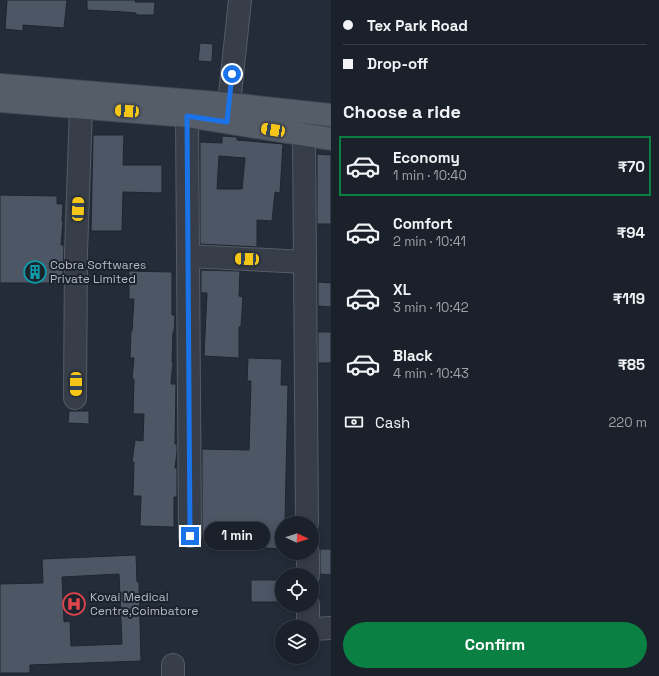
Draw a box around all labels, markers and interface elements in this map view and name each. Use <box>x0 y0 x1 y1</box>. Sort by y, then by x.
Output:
text: Tex Park Road <box>367 16 468 35</box>
text: Drop-off <box>367 54 428 73</box>
route start <box>223 65 241 83</box>
text: Choose a ride <box>343 100 461 123</box>
car <box>115 104 139 118</box>
car <box>260 122 286 138</box>
icon: car <box>345 148 381 184</box>
text: Economy <box>393 148 460 167</box>
text: ₹70 <box>618 157 645 176</box>
text: 1 min · 10:40 <box>393 167 467 184</box>
car <box>72 197 84 221</box>
icon: car <box>345 214 381 250</box>
text: Comfort <box>393 214 453 233</box>
text: ₹94 <box>617 223 645 242</box>
text: 2 min · 10:41 <box>393 233 466 250</box>
car <box>235 252 259 266</box>
place label: Cobra Softwares Private Limited <box>50 257 146 287</box>
building icon: Cobra Softwares Private Limited <box>22 259 48 285</box>
icon: car <box>345 280 381 316</box>
text: XL <box>393 280 411 299</box>
text: ₹119 <box>613 289 645 308</box>
text: 3 min · 10:42 <box>393 299 469 316</box>
icon: car <box>345 346 381 382</box>
text: Black <box>393 346 433 365</box>
text: ₹85 <box>618 355 645 374</box>
text: 4 min · 10:43 <box>393 365 469 382</box>
car <box>70 372 82 396</box>
icon: cash <box>343 411 365 433</box>
text: Cash <box>375 413 410 432</box>
text: 220 m <box>608 414 647 431</box>
north arrow <box>275 516 319 560</box>
map controls <box>275 516 319 664</box>
callout: 1 min <box>204 522 270 550</box>
route end <box>181 527 199 545</box>
text: 1 min <box>221 527 253 544</box>
button: locate <box>275 568 319 612</box>
place label: Kovai Medical Centre,Coimbatore <box>90 589 198 619</box>
hospital icon: Kovai Medical Centre,Coimbatore <box>61 591 87 617</box>
button: layers <box>275 620 319 664</box>
button: Confirm <box>343 622 647 668</box>

